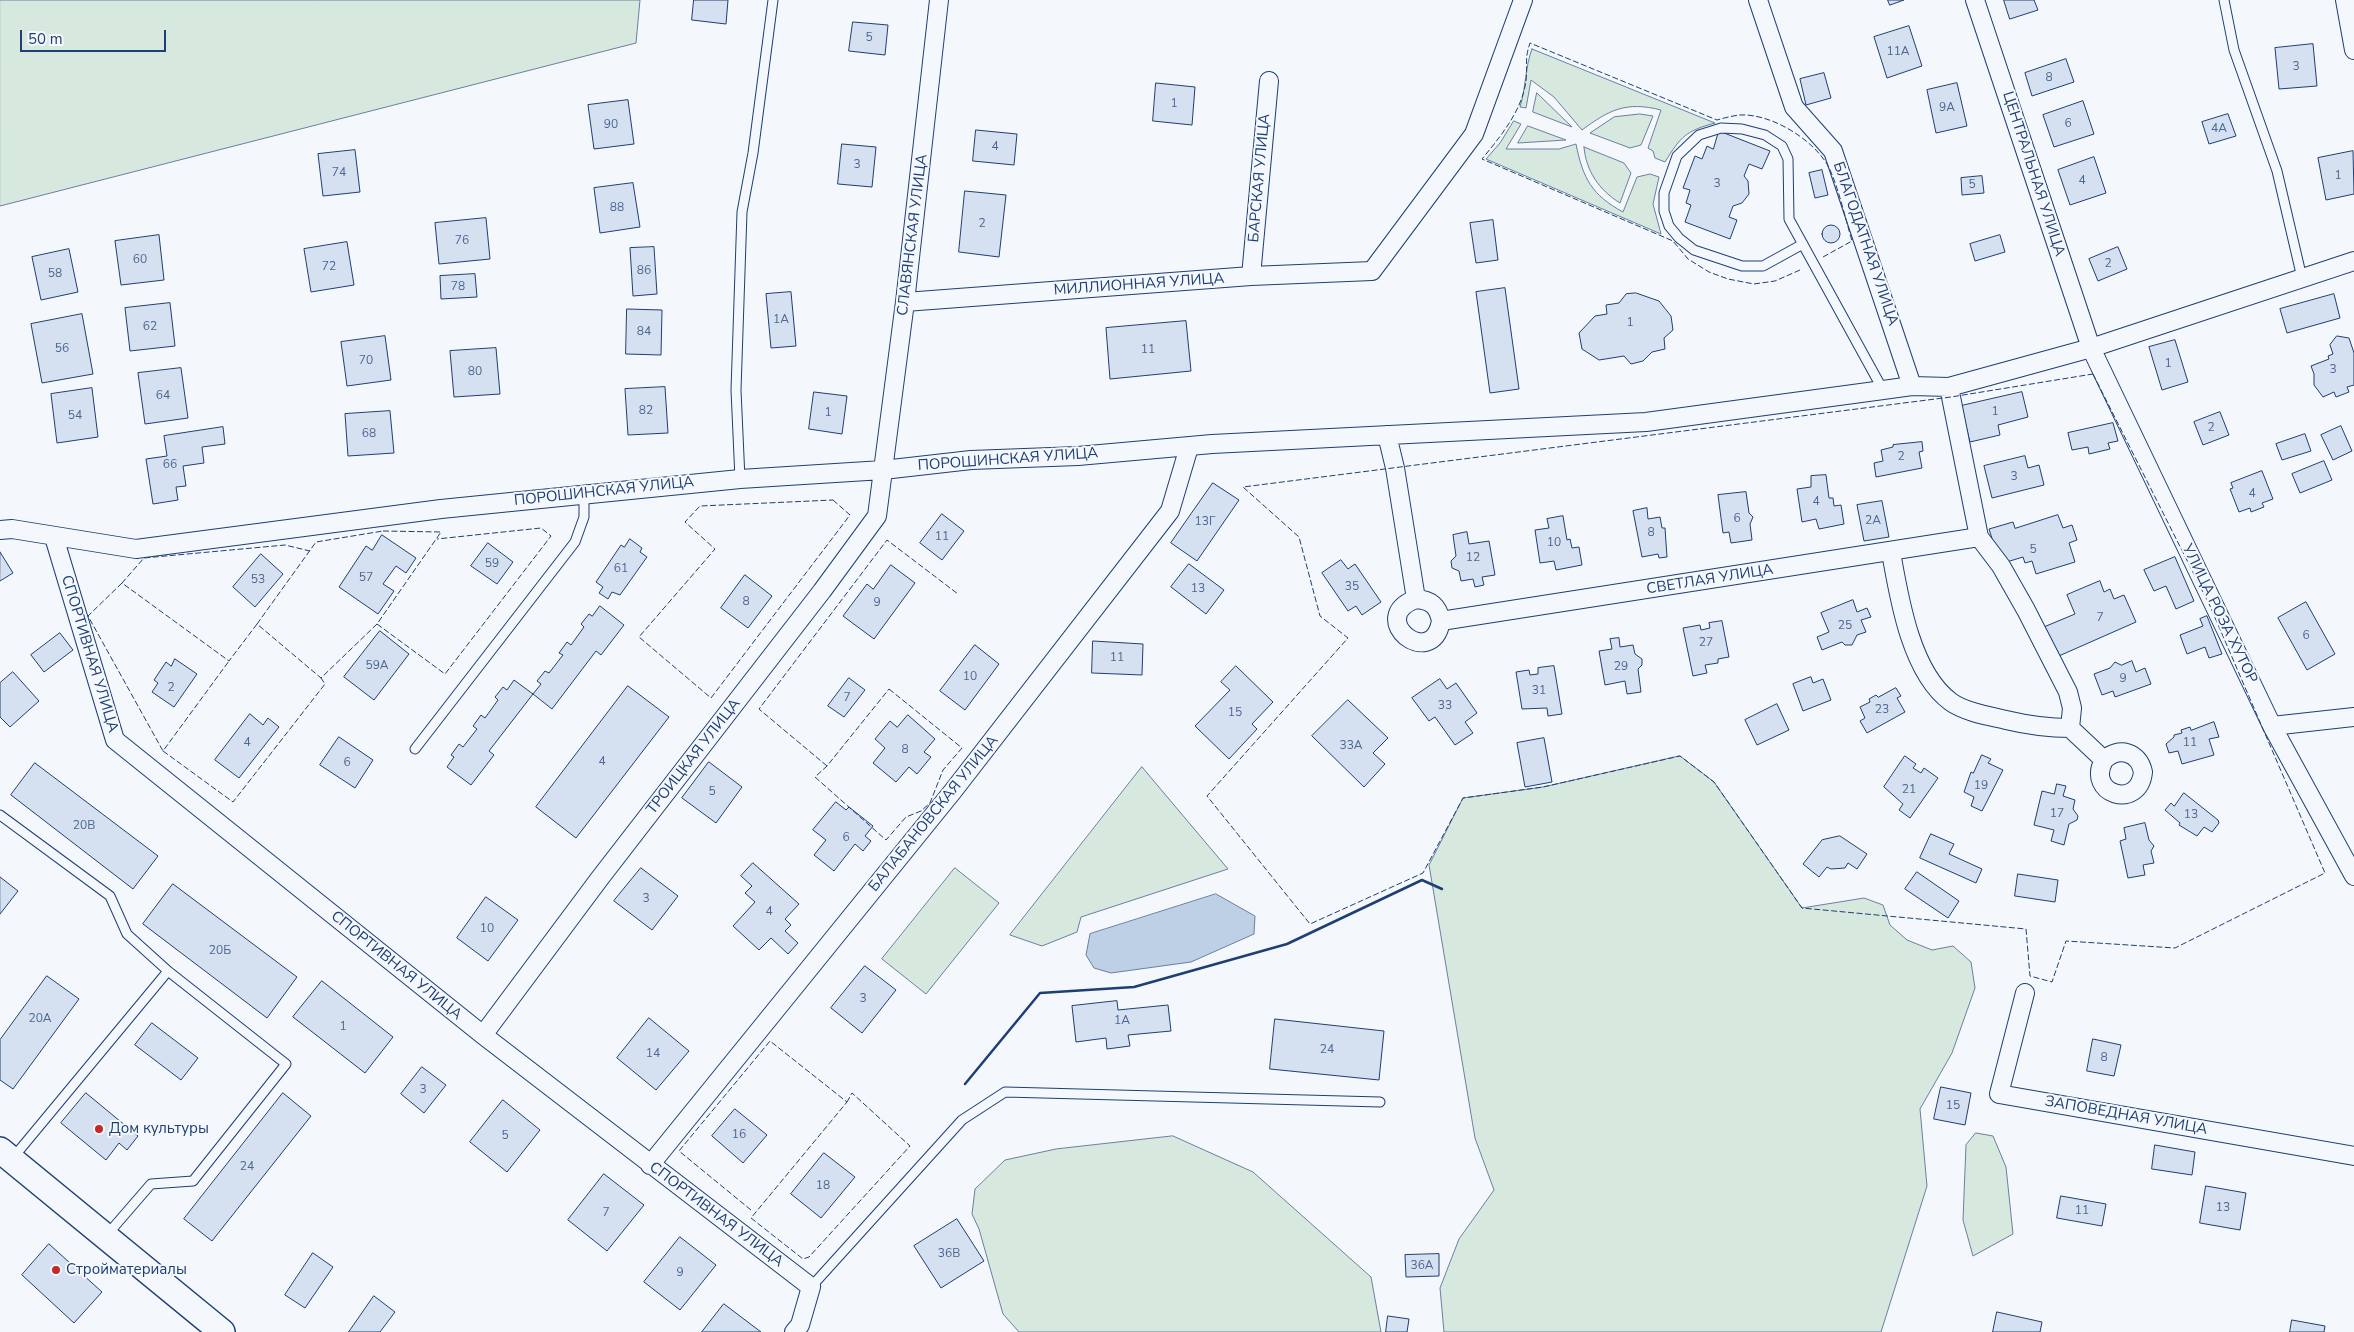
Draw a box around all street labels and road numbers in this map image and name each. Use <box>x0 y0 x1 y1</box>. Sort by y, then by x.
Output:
street label: ЦЕНТРАЛЬНАЯ УЛИЦА <box>1998 89 2068 259</box>
street label: БАРСКАЯ УЛИЦА <box>1245 113 1275 243</box>
street label: СЛАВЯНСКАЯ УЛИЦА <box>894 153 932 317</box>
street label: БЛАГОДАТНАЯ УЛИЦА <box>1828 160 1902 328</box>
street label: МИЛЛИОННАЯ УЛИЦА <box>1053 270 1225 300</box>
street label: ПОРОШИНСКАЯ УЛИЦА <box>917 445 1099 475</box>
street label: ПОРОШИНСКАЯ УЛИЦА <box>513 474 695 510</box>
street label: УЛИЦА РОЗА ХУТОР <box>2178 542 2260 686</box>
street label: СВЕТЛАЯ УЛИЦА <box>1645 561 1775 599</box>
street label: СПОРТИВНАЯ УЛИЦА <box>57 573 121 735</box>
street label: ТРОИЦКАЯ УЛИЦА <box>643 696 745 818</box>
street label: БАЛАБАНОВСКАЯ УЛИЦА <box>865 732 1003 896</box>
street label: СПОРТИВНАЯ УЛИЦА <box>327 908 465 1024</box>
street label: ЗАПОВЕДНАЯ УЛИЦА <box>2043 1093 2209 1139</box>
street label: СПОРТИВНАЯ УЛИЦА <box>645 1159 787 1271</box>

